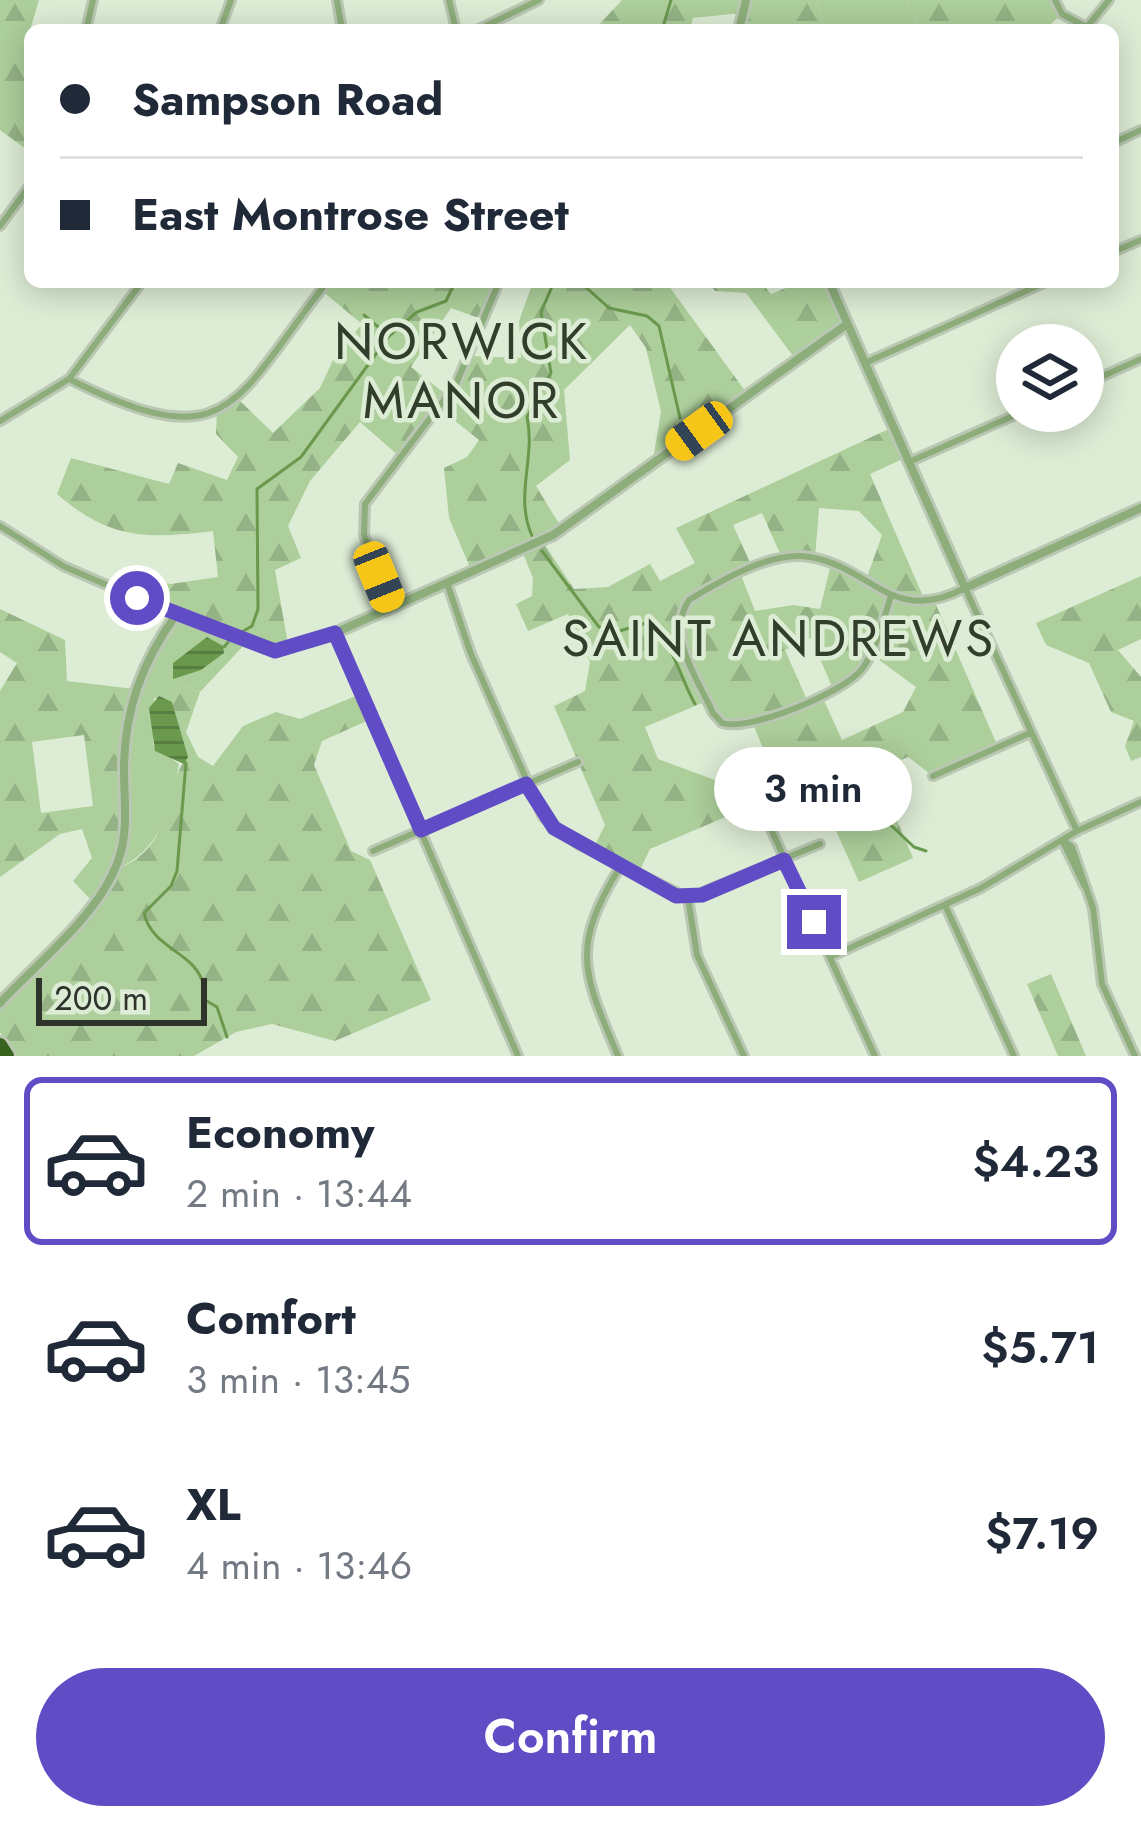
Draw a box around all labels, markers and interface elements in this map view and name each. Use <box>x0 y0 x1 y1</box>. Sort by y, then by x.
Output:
text: Sampson Road <box>132 67 443 132</box>
text: East Montrose Street <box>132 182 569 247</box>
district label: NORWICK MANOR <box>334 304 590 437</box>
map controls <box>996 324 1104 432</box>
button: layers <box>996 324 1104 432</box>
car <box>659 395 739 467</box>
car <box>349 537 409 617</box>
route start <box>110 571 164 625</box>
district label: SAINT ANDREWS <box>562 601 996 675</box>
callout: 3 min <box>715 748 913 832</box>
text: 3 min <box>764 760 862 817</box>
route end <box>787 895 841 949</box>
scale bar <box>36 972 207 1025</box>
text: 200 m <box>54 975 148 1022</box>
text: Economy <box>186 1100 374 1165</box>
icon: car <box>42 1107 150 1215</box>
text: $4.23 <box>972 1129 1099 1194</box>
text: 2 min · 13:44 <box>186 1165 412 1222</box>
text: Comfort <box>186 1286 356 1351</box>
icon: car <box>42 1293 150 1401</box>
text: $5.71 <box>981 1315 1099 1380</box>
text: 3 min · 13:45 <box>186 1351 410 1408</box>
text: XL <box>186 1472 241 1537</box>
icon: car <box>42 1479 150 1587</box>
text: $7.19 <box>985 1501 1099 1566</box>
text: 4 min · 13:46 <box>186 1537 412 1594</box>
button: Confirm <box>36 1668 1105 1806</box>

